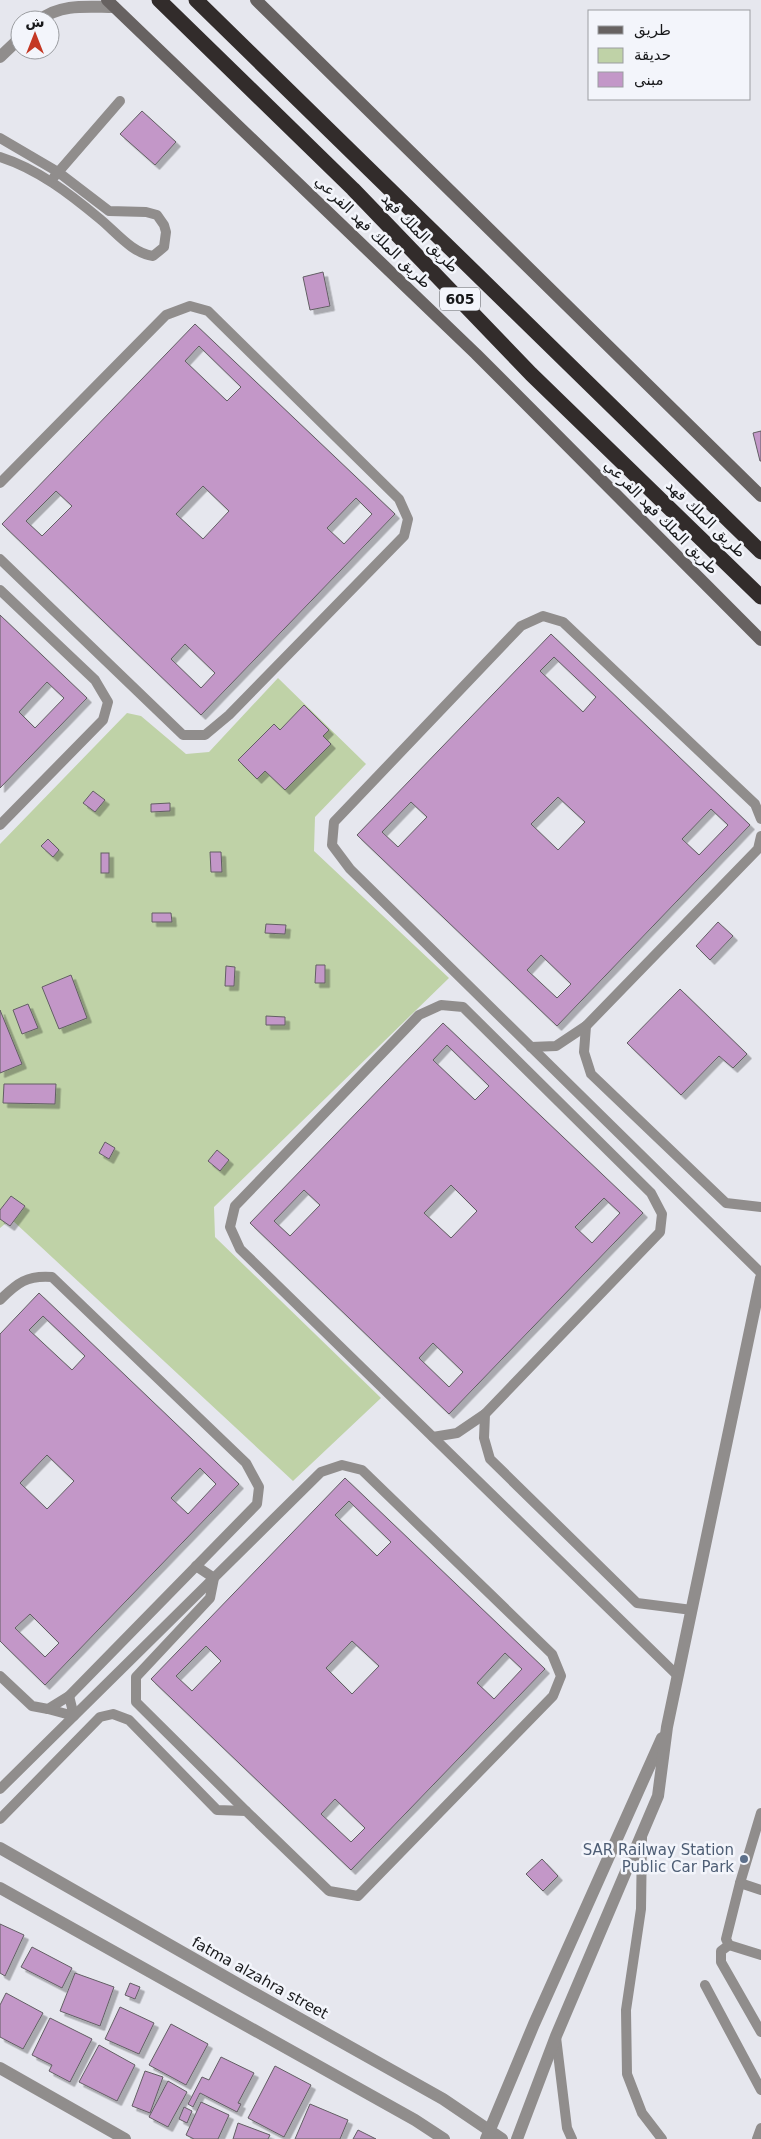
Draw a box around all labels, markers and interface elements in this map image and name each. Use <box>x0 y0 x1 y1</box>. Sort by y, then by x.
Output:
north arrow <box>10 10 60 60</box>
legend <box>588 10 751 100</box>
text: ش <box>25 14 45 30</box>
text: طريق <box>634 21 671 39</box>
text: حديقة <box>634 46 671 64</box>
text: مبنى <box>634 71 664 89</box>
street label: طريق الملك فهد الفرعي <box>311 172 435 292</box>
street label: طريق الملك فهد <box>378 190 462 276</box>
road number: 605 <box>440 288 480 310</box>
street label: طريق الملك فهد الفرعي <box>600 456 722 578</box>
street label: طريق الملك فهد <box>663 477 749 561</box>
place label: SAR Railway Station Public Car Park <box>583 1841 734 1876</box>
marker: SAR Railway Station Public Car Park <box>738 1853 750 1865</box>
street label: fatma alzahra street <box>189 1933 331 2023</box>

